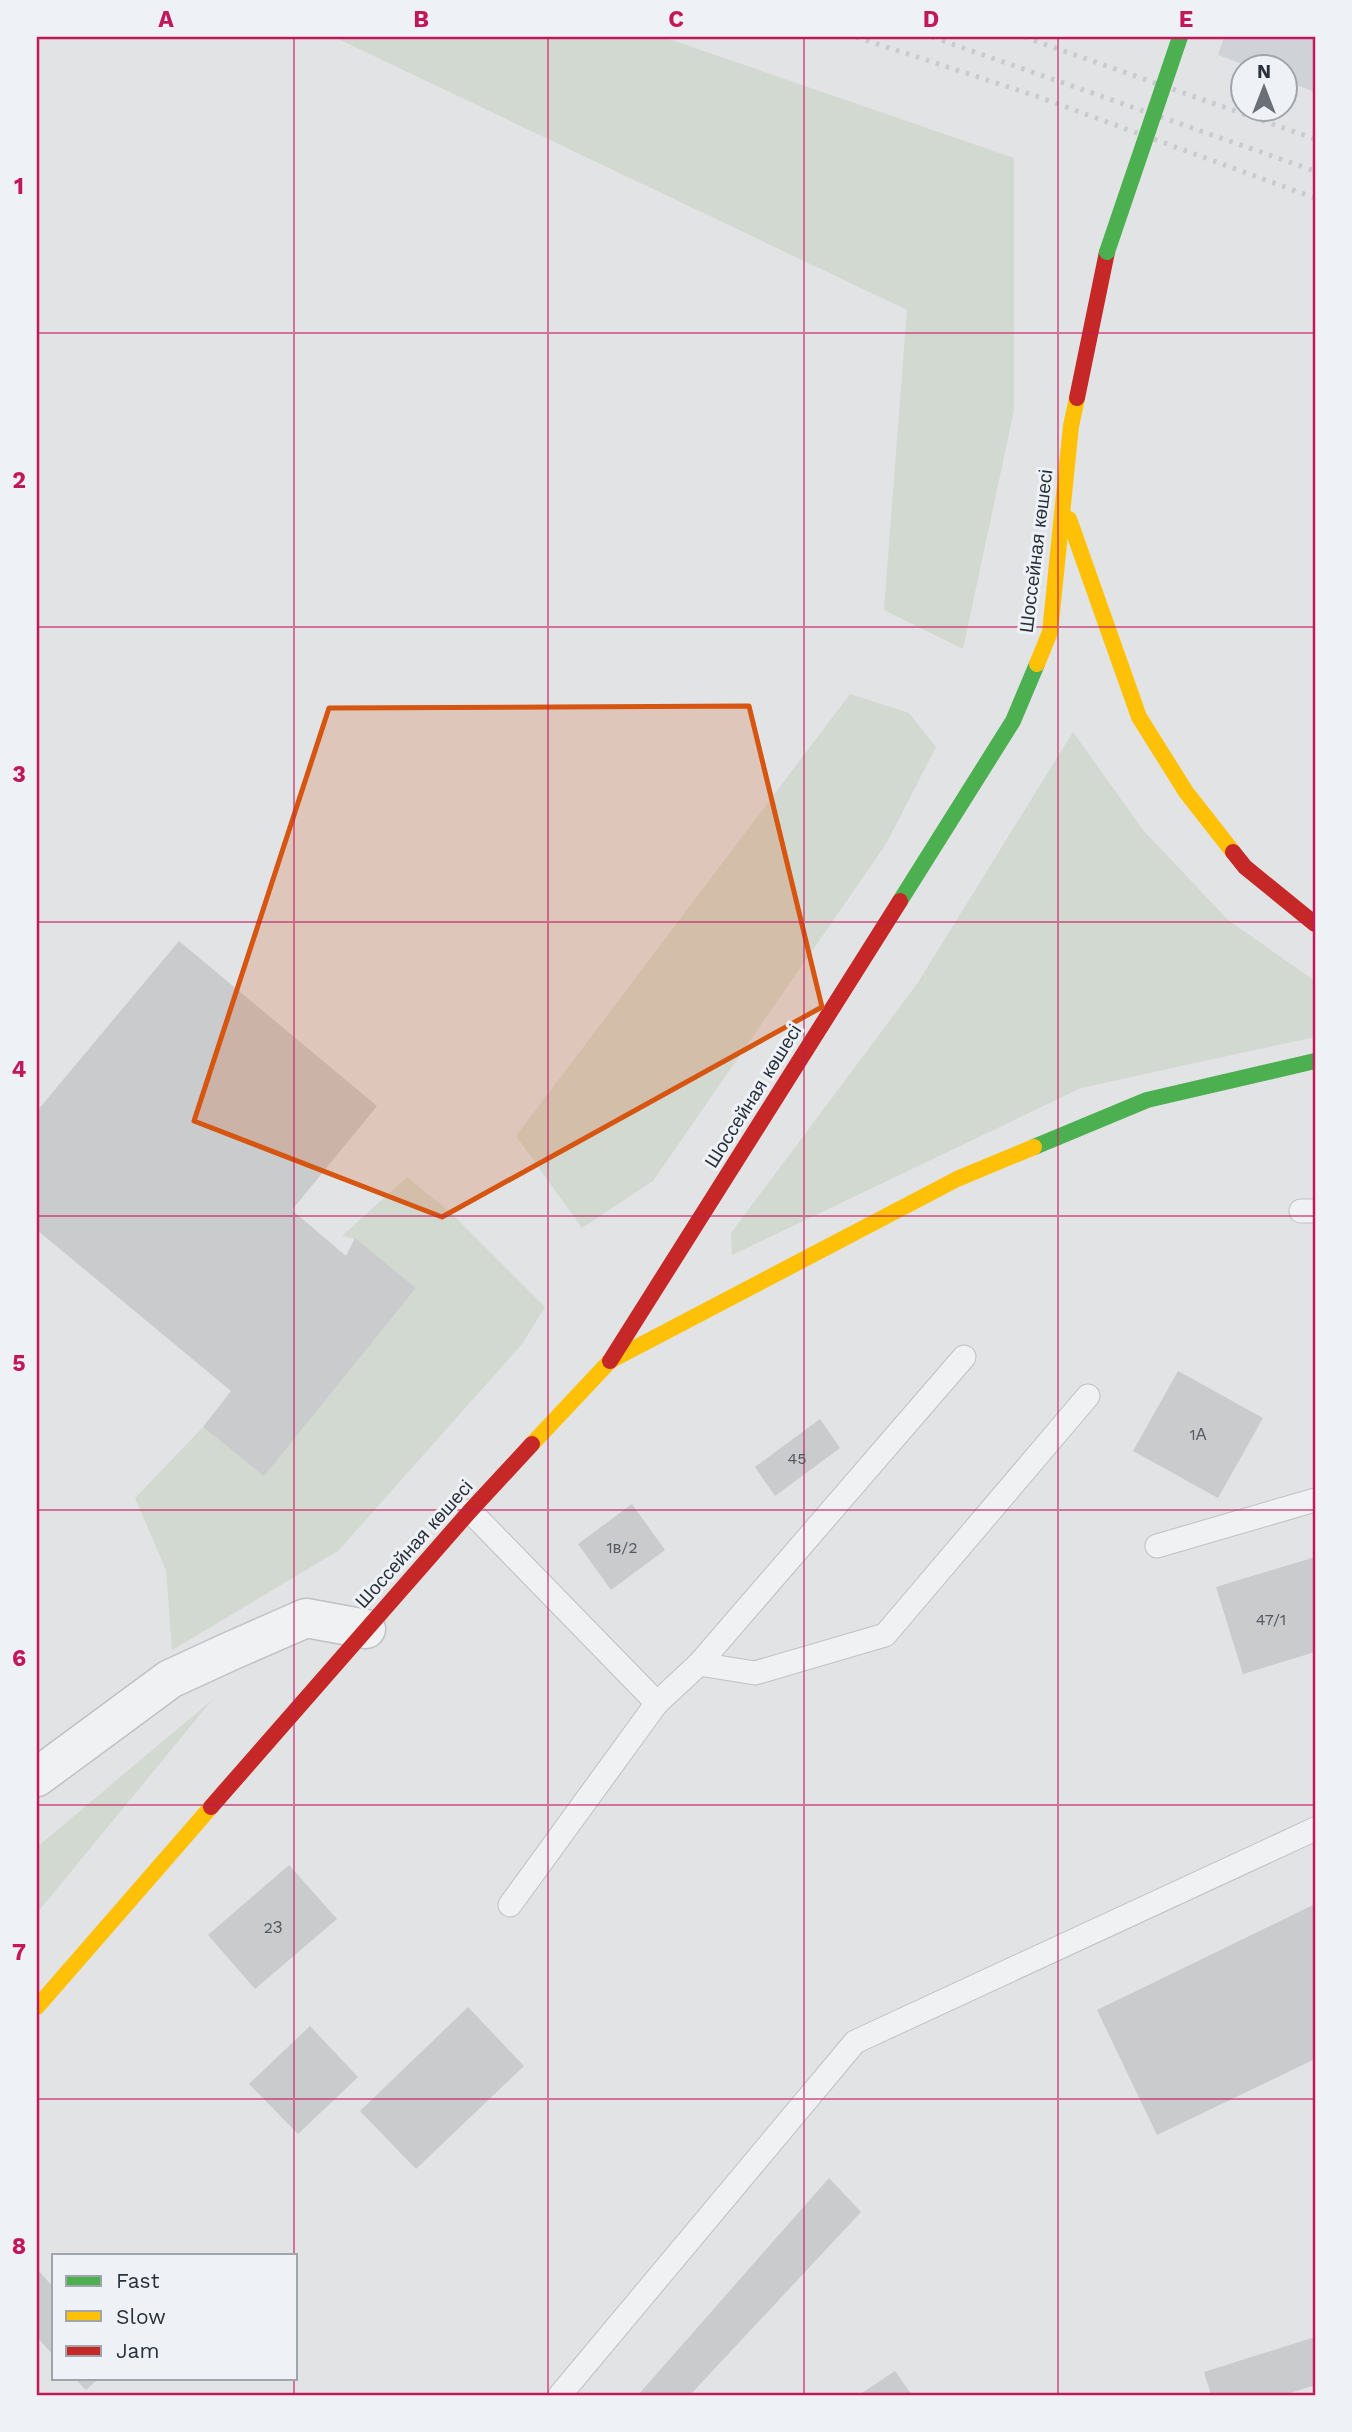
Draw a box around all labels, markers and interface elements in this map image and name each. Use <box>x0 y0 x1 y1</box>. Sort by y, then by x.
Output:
text: A <box>158 6 174 33</box>
text: B <box>413 6 429 33</box>
text: C <box>668 6 684 33</box>
text: D <box>923 6 939 33</box>
text: E <box>1179 6 1193 33</box>
north arrow <box>1230 52 1300 122</box>
text: N <box>1257 60 1271 83</box>
text: 1 <box>14 173 24 200</box>
text: 2 <box>12 467 26 494</box>
street label: Шоссейная көшесі <box>1015 468 1057 634</box>
text: 3 <box>12 761 26 788</box>
street label: Шоссейная көшесі <box>700 1020 806 1172</box>
text: 4 <box>12 1056 27 1083</box>
text: 5 <box>12 1350 26 1377</box>
house number: 1А <box>1190 1425 1207 1444</box>
house number: 45 <box>787 1449 807 1468</box>
street label: Шоссейная көшесі <box>350 1475 478 1613</box>
house number: 1в/2 <box>606 1538 638 1557</box>
house number: 47/1 <box>1256 1610 1286 1629</box>
text: 6 <box>12 1645 26 1672</box>
house number: 2З <box>264 1918 283 1937</box>
text: 7 <box>12 1939 26 1966</box>
text: 8 <box>12 2233 26 2260</box>
legend <box>52 2254 298 2380</box>
text: Fast <box>116 2268 160 2293</box>
text: Slow <box>116 2304 166 2329</box>
text: Jam <box>116 2338 159 2363</box>

